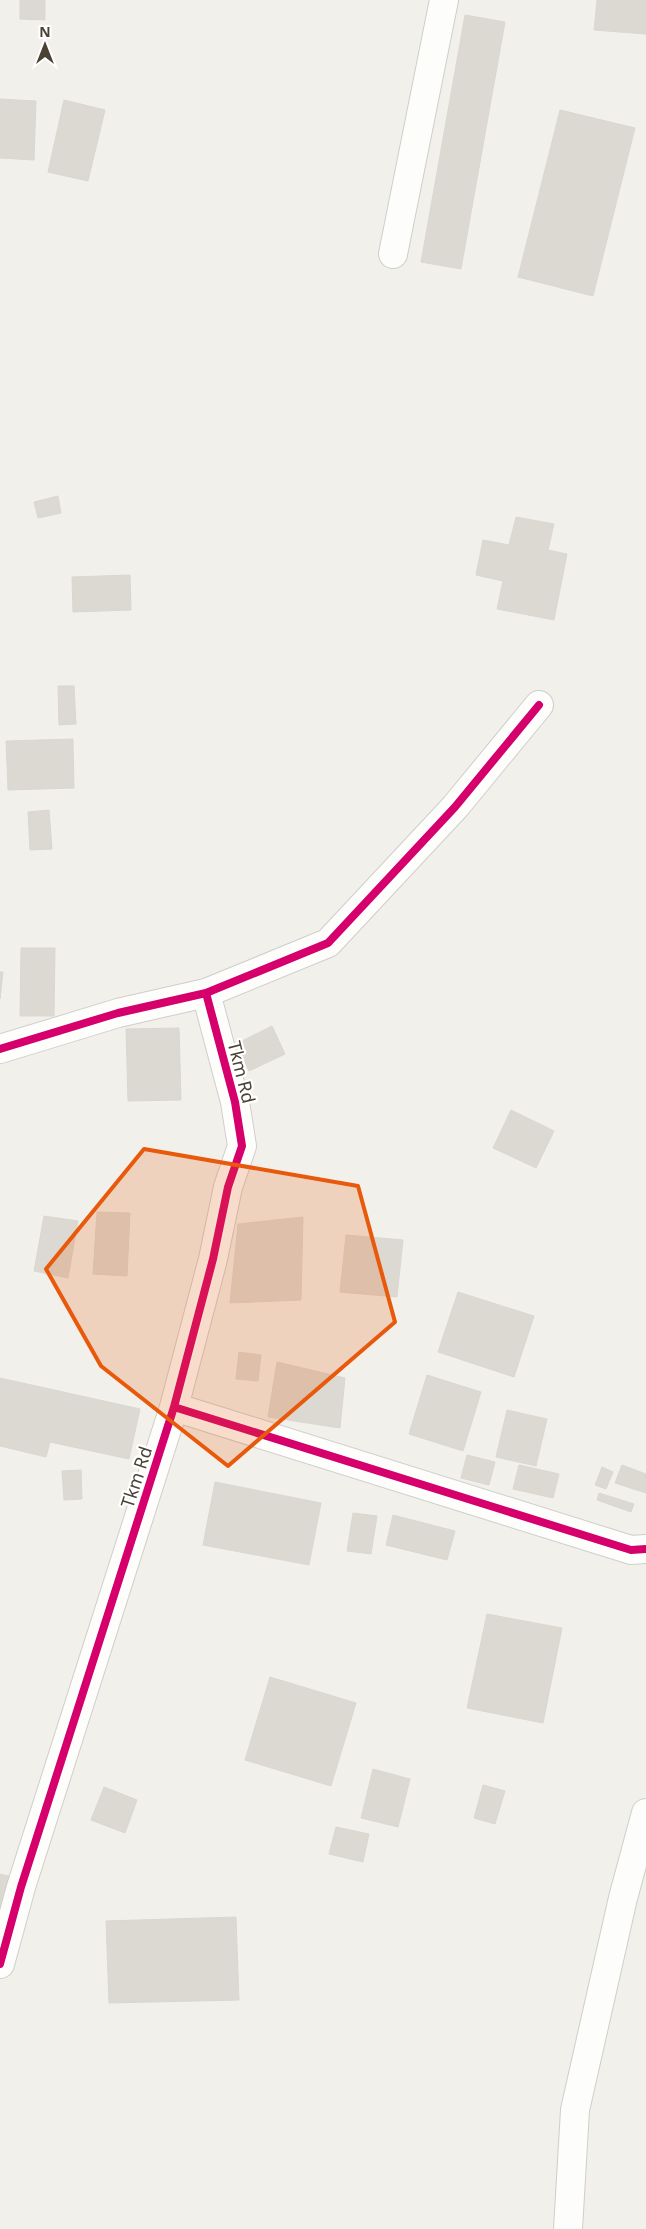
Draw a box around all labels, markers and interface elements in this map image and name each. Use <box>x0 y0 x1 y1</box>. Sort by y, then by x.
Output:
north arrow <box>20 20 70 70</box>
text: N <box>39 22 51 41</box>
street label: Tkm Rd <box>223 1038 261 1106</box>
street label: Tkm Rd <box>115 1443 157 1511</box>

